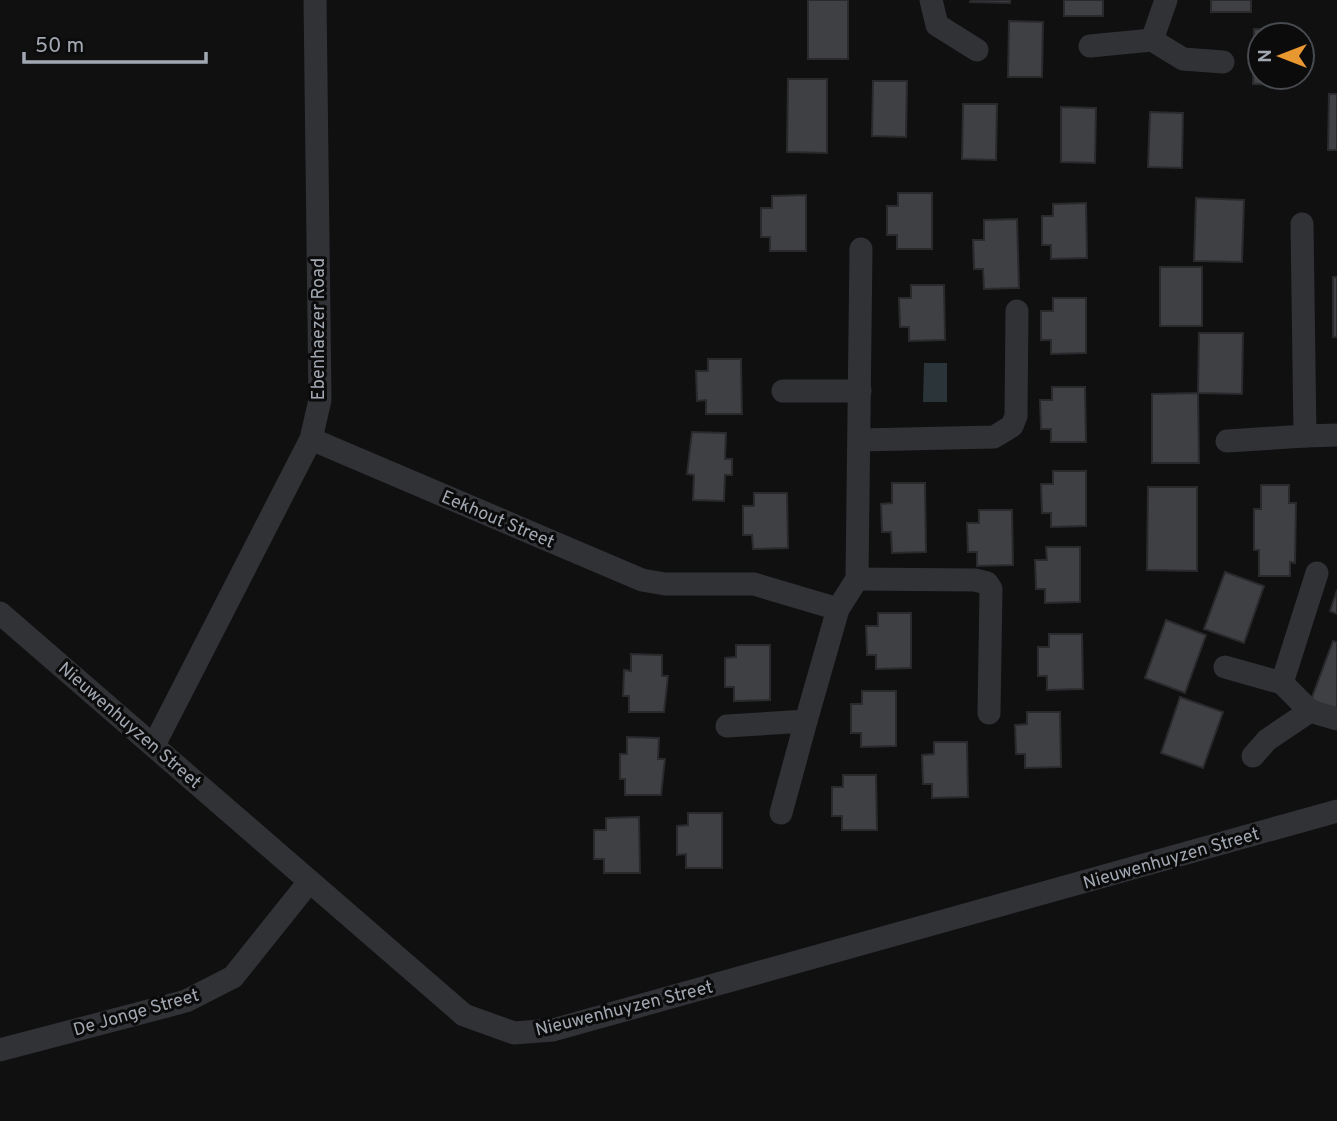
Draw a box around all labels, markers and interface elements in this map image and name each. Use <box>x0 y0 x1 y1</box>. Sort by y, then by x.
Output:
scale bar <box>24 21 206 65</box>
north arrow <box>1246 21 1316 91</box>
text: 50 m <box>35 33 84 60</box>
text: N <box>1254 49 1278 63</box>
street label: Ebenhaezer Road <box>308 258 331 400</box>
street label: Eekhout Street <box>437 486 557 555</box>
street label: Nieuwenhuyzen Street <box>53 658 205 795</box>
street label: Nieuwenhuyzen Street <box>1081 823 1262 896</box>
street label: Nieuwenhuyzen Street <box>533 976 716 1043</box>
street label: De Jonge Street <box>71 985 202 1042</box>

